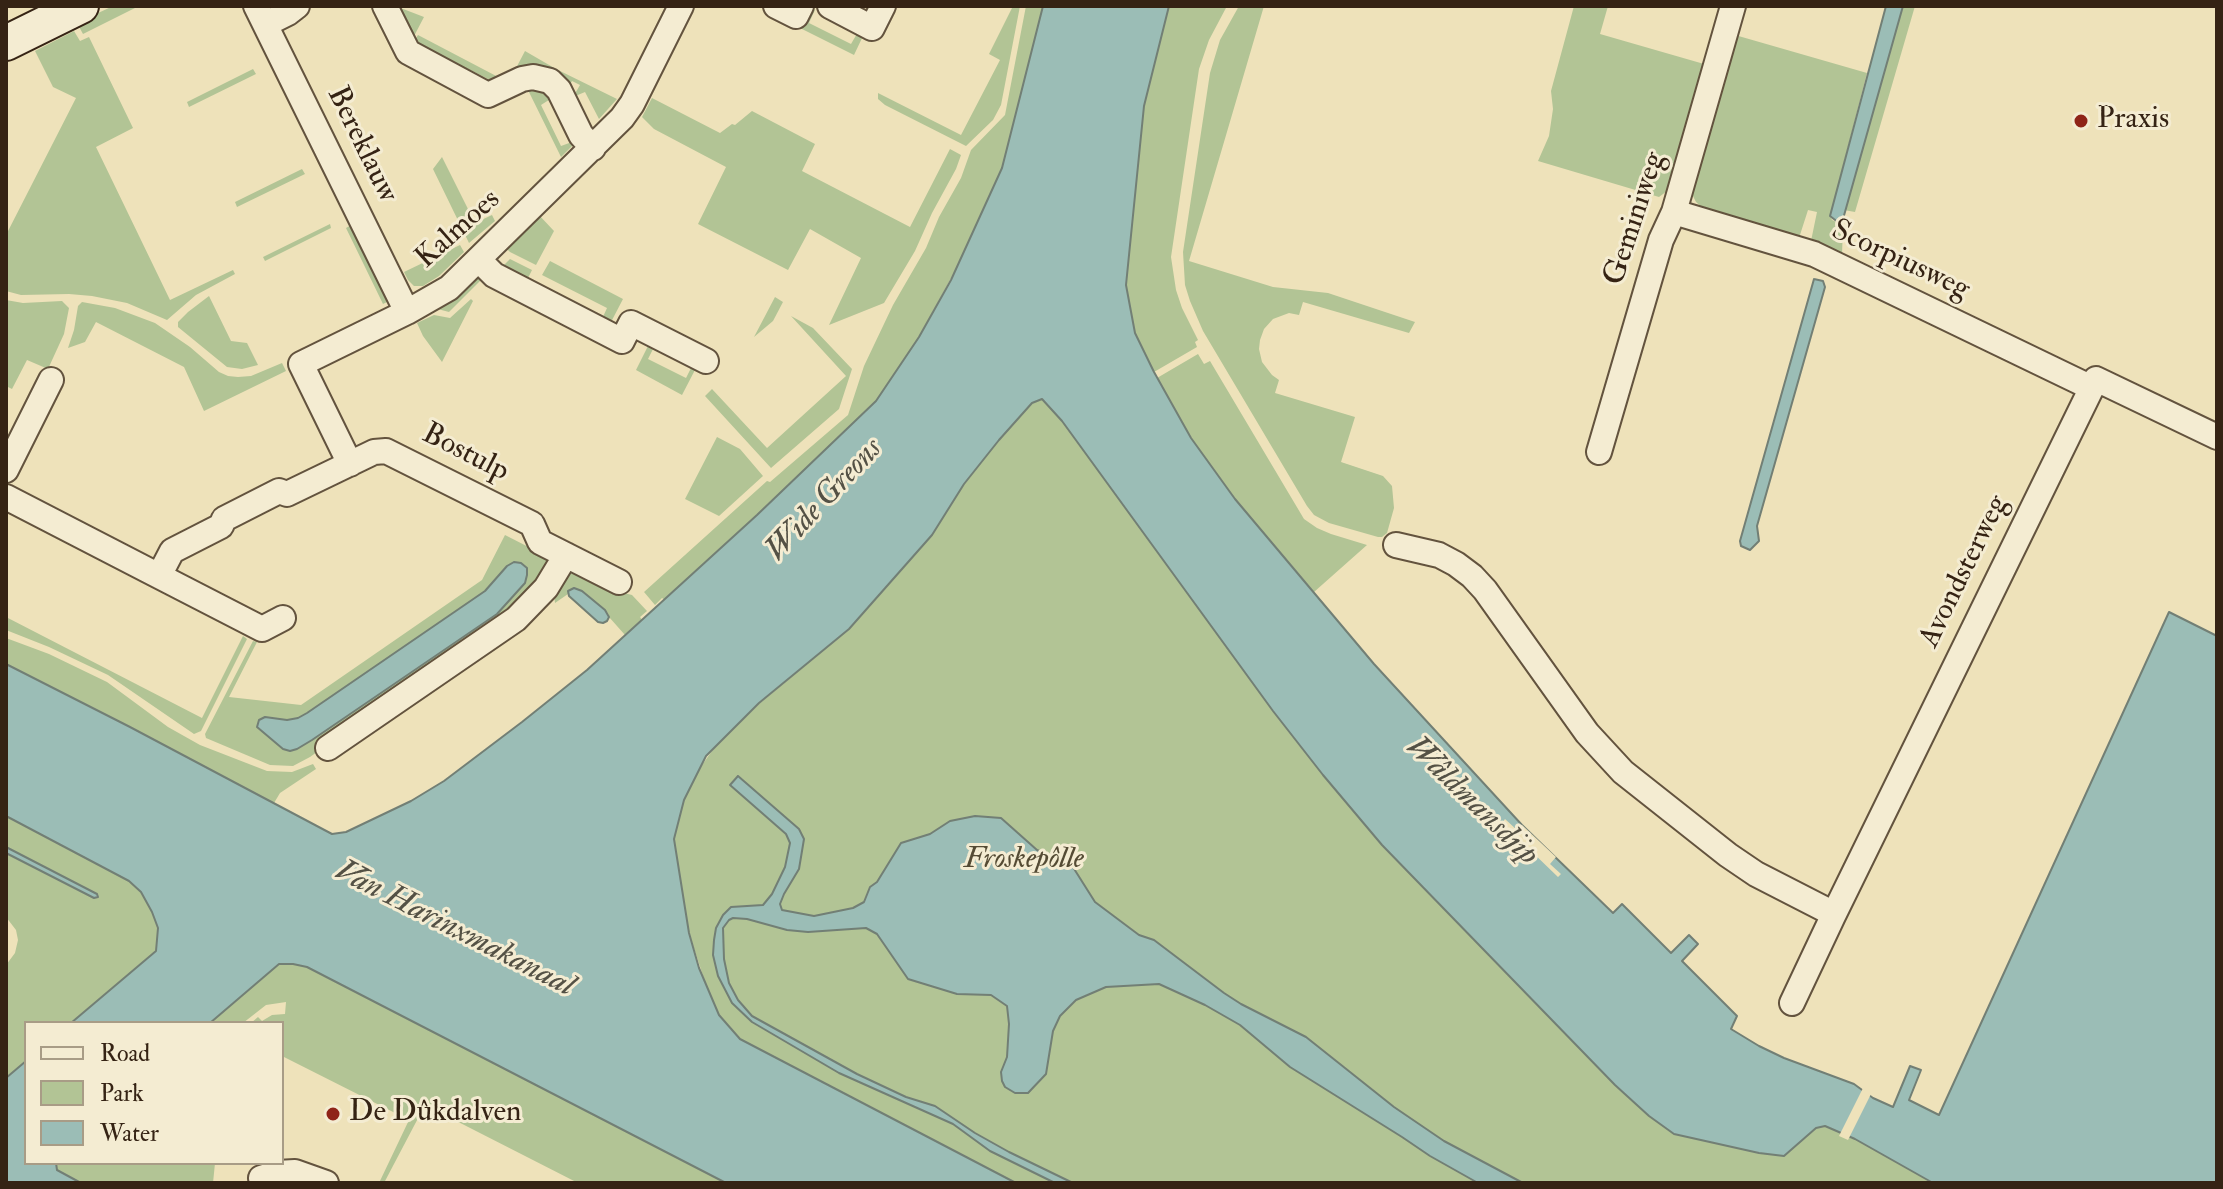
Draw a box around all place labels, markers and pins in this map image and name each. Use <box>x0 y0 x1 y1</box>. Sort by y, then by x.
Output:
place label: Praxis <box>2097 103 2169 139</box>
marker: Praxis <box>2072 112 2090 130</box>
place label: De Dûkdalven <box>349 1096 521 1132</box>
marker: De Dûkdalven <box>324 1105 342 1123</box>

